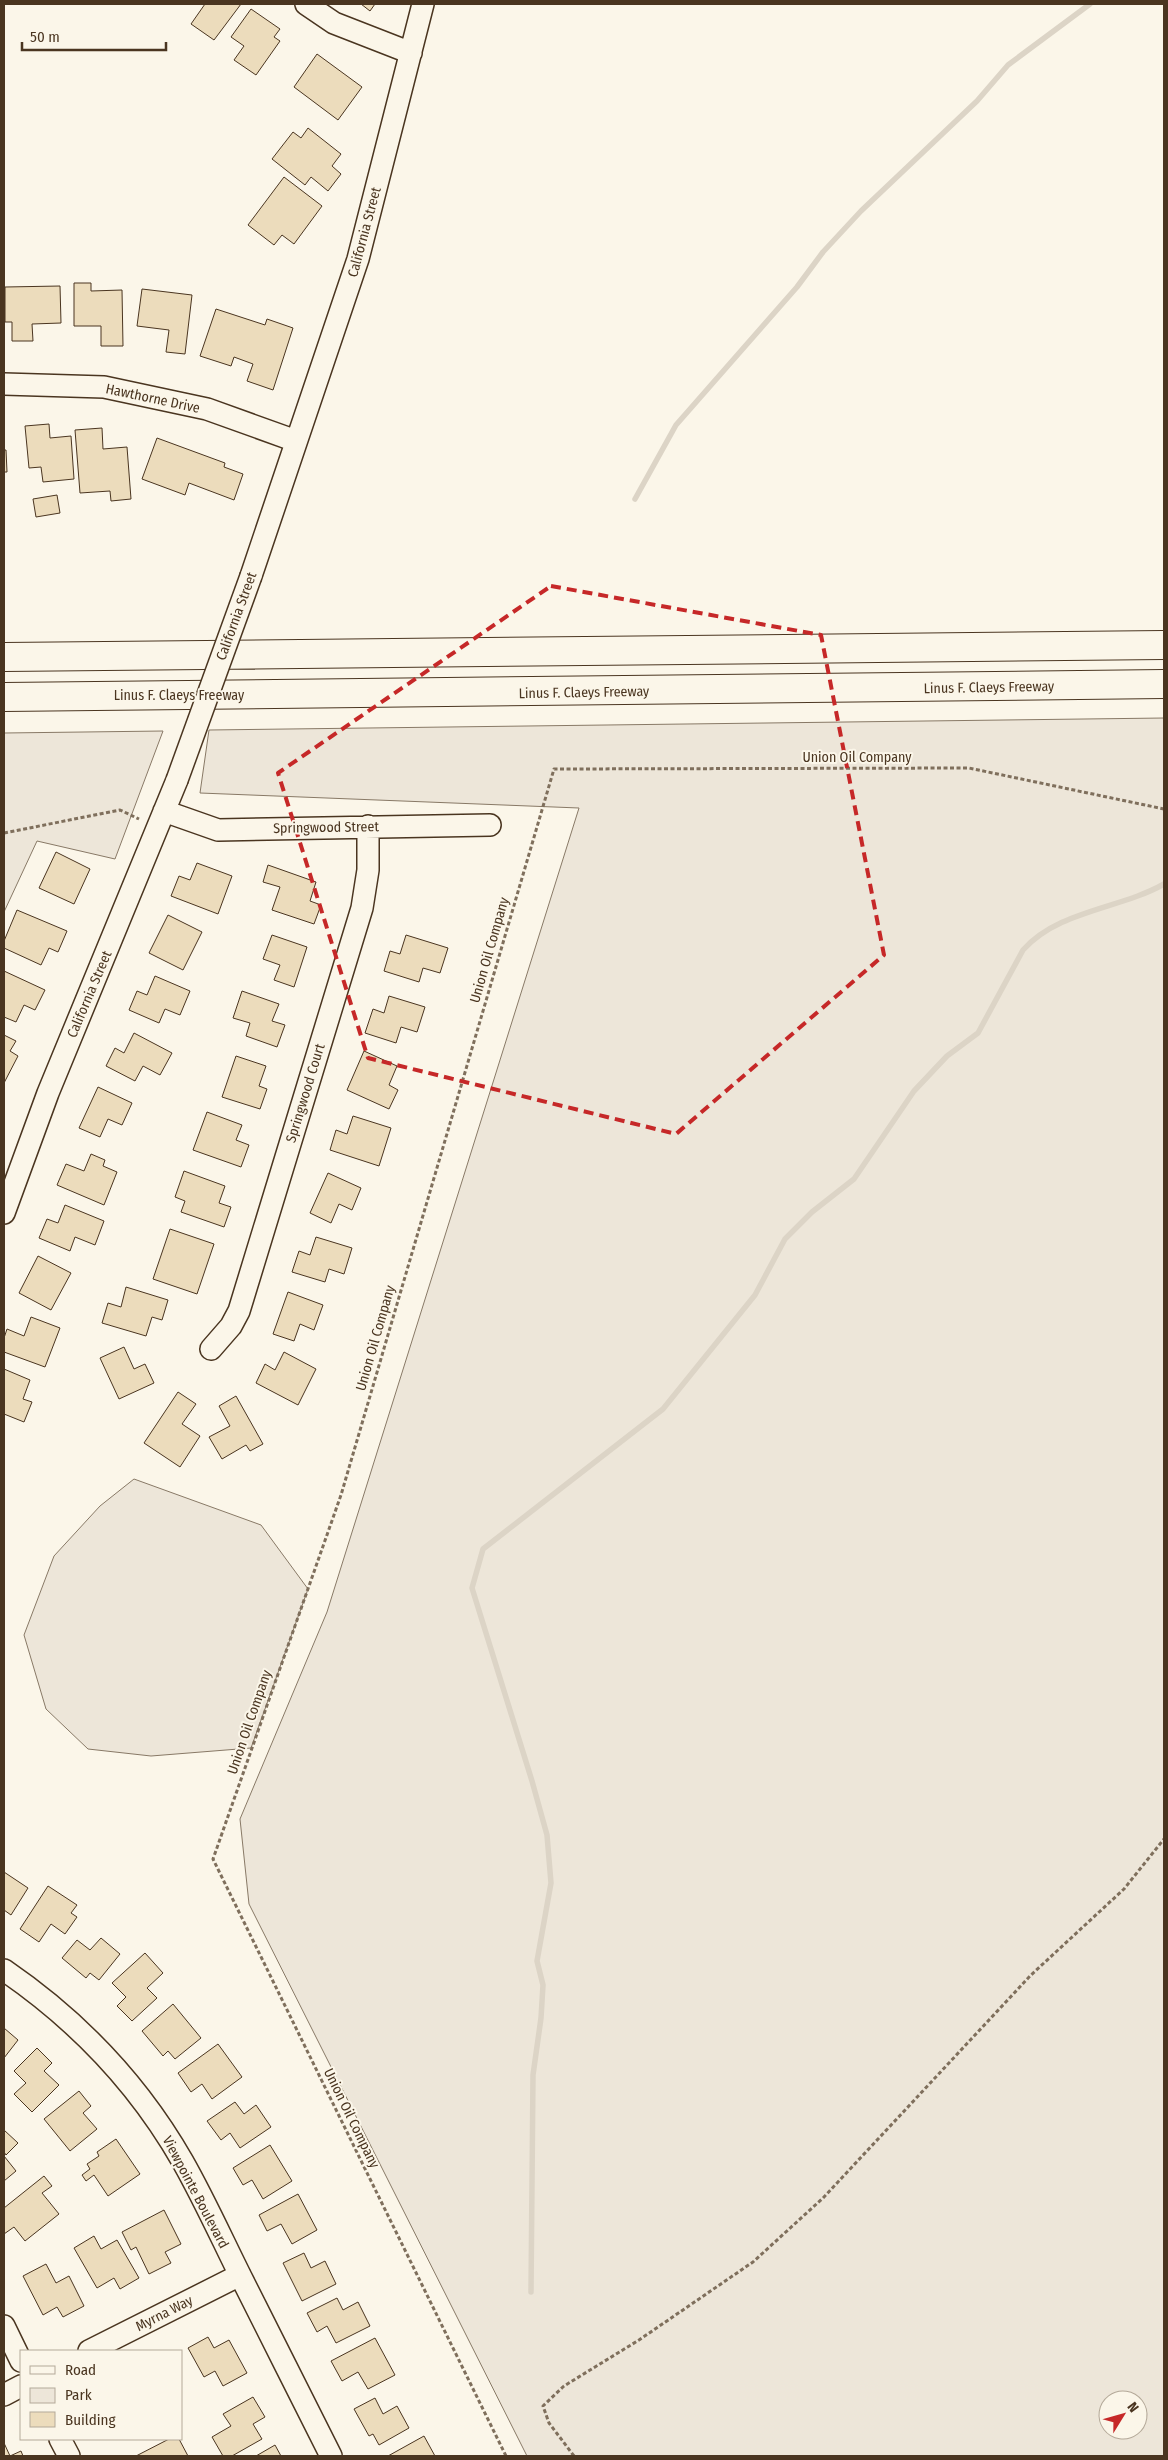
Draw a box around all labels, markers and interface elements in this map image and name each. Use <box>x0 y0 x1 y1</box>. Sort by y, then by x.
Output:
scale bar <box>22 20 166 52</box>
text: 50 m <box>30 28 60 46</box>
street label: California Street <box>344 185 385 279</box>
street label: Hawthorne Drive <box>104 380 202 417</box>
street label: California Street <box>213 569 260 663</box>
street label: Linus F. Claeys Freeway <box>924 678 1055 697</box>
street label: Linus F. Claeys Freeway <box>519 683 650 702</box>
street label: Linus F. Claeys Freeway <box>114 687 245 704</box>
street label: Union Oil Company <box>802 749 912 766</box>
street label: Springwood Street <box>273 818 380 837</box>
street label: Union Oil Company <box>466 895 513 1005</box>
street label: California Street <box>64 948 116 1040</box>
street label: Springwood Court <box>282 1041 329 1145</box>
street label: Union Oil Company <box>352 1283 399 1393</box>
street label: Union Oil Company <box>224 1667 276 1777</box>
street label: Union Oil Company <box>320 2065 383 2172</box>
street label: Viewpointe Boulevard <box>159 2133 232 2251</box>
street label: Myrna Way <box>133 2292 196 2335</box>
legend <box>20 2350 182 2440</box>
text: Road <box>65 2361 96 2379</box>
text: Park <box>65 2386 92 2404</box>
north arrow <box>1098 2390 1148 2440</box>
text: N <box>1124 2399 1142 2416</box>
text: Building <box>65 2411 116 2429</box>

